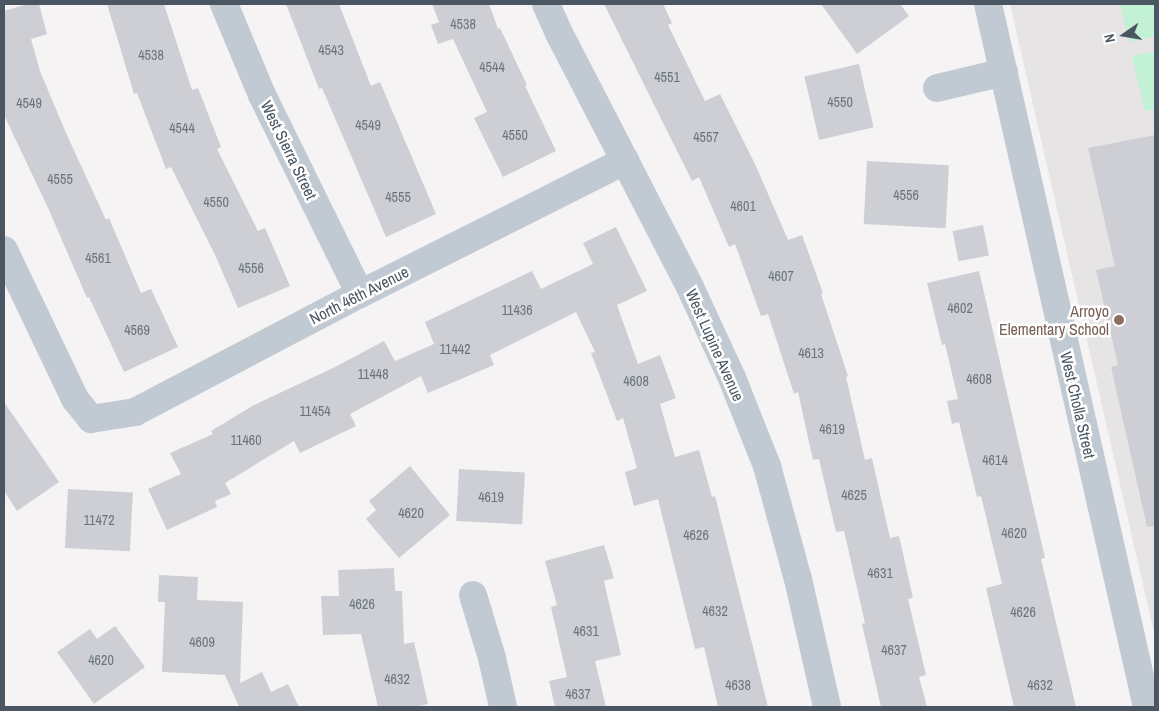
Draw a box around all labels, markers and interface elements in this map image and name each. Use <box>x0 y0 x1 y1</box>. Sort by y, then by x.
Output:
north arrow <box>1099 10 1149 60</box>
house number: 4538 <box>450 16 476 32</box>
text: N <box>1100 32 1119 44</box>
house number: 4543 <box>318 42 344 58</box>
house number: 4538 <box>138 47 164 63</box>
house number: 4544 <box>479 59 505 75</box>
house number: 4551 <box>654 69 680 85</box>
house number: 4550 <box>827 94 853 110</box>
house number: 4549 <box>16 95 42 111</box>
street label: West Sierra Street <box>257 97 321 203</box>
house number: 4549 <box>355 117 381 133</box>
house number: 4544 <box>169 120 195 136</box>
house number: 4550 <box>502 127 528 143</box>
house number: 4557 <box>693 129 719 145</box>
house number: 4555 <box>47 171 73 187</box>
house number: 4556 <box>893 187 919 203</box>
house number: 4555 <box>385 189 411 205</box>
house number: 4550 <box>203 194 229 210</box>
house number: 4601 <box>730 198 756 214</box>
house number: 4561 <box>85 250 111 266</box>
house number: 4556 <box>238 260 264 276</box>
street label: North 46th Avenue <box>306 262 412 328</box>
house number: 4607 <box>768 268 794 284</box>
street label: West Lupine Avenue <box>682 286 748 404</box>
house number: 4602 <box>947 300 973 316</box>
place label: Arroyo Elementary School <box>999 301 1109 339</box>
house number: 11436 <box>501 302 533 318</box>
marker: Arroyo Elementary School <box>1113 314 1125 326</box>
house number: 4569 <box>124 322 150 338</box>
house number: 11442 <box>439 341 471 357</box>
house number: 4613 <box>798 345 824 361</box>
street label: West Cholla Street <box>1056 350 1100 460</box>
house number: 11448 <box>357 366 389 382</box>
house number: 4608 <box>966 371 992 387</box>
house number: 4608 <box>623 373 649 389</box>
house number: 11454 <box>299 403 331 419</box>
house number: 4619 <box>819 421 845 437</box>
house number: 11460 <box>230 432 262 448</box>
house number: 4614 <box>982 452 1008 468</box>
house number: 4625 <box>841 487 867 503</box>
house number: 4619 <box>478 489 504 505</box>
house number: 4620 <box>398 505 424 521</box>
house number: 11472 <box>83 512 115 528</box>
house number: 4620 <box>1001 525 1027 541</box>
house number: 4626 <box>683 527 709 543</box>
house number: 4631 <box>867 565 893 581</box>
house number: 4626 <box>349 596 375 612</box>
house number: 4632 <box>702 603 728 619</box>
house number: 4626 <box>1010 604 1036 620</box>
house number: 4631 <box>573 623 599 639</box>
house number: 4609 <box>189 634 215 650</box>
house number: 4637 <box>881 642 907 658</box>
house number: 4620 <box>88 652 114 668</box>
house number: 4632 <box>384 671 410 687</box>
house number: 4638 <box>725 677 751 693</box>
house number: 4632 <box>1027 677 1053 693</box>
house number: 4637 <box>565 686 591 702</box>

